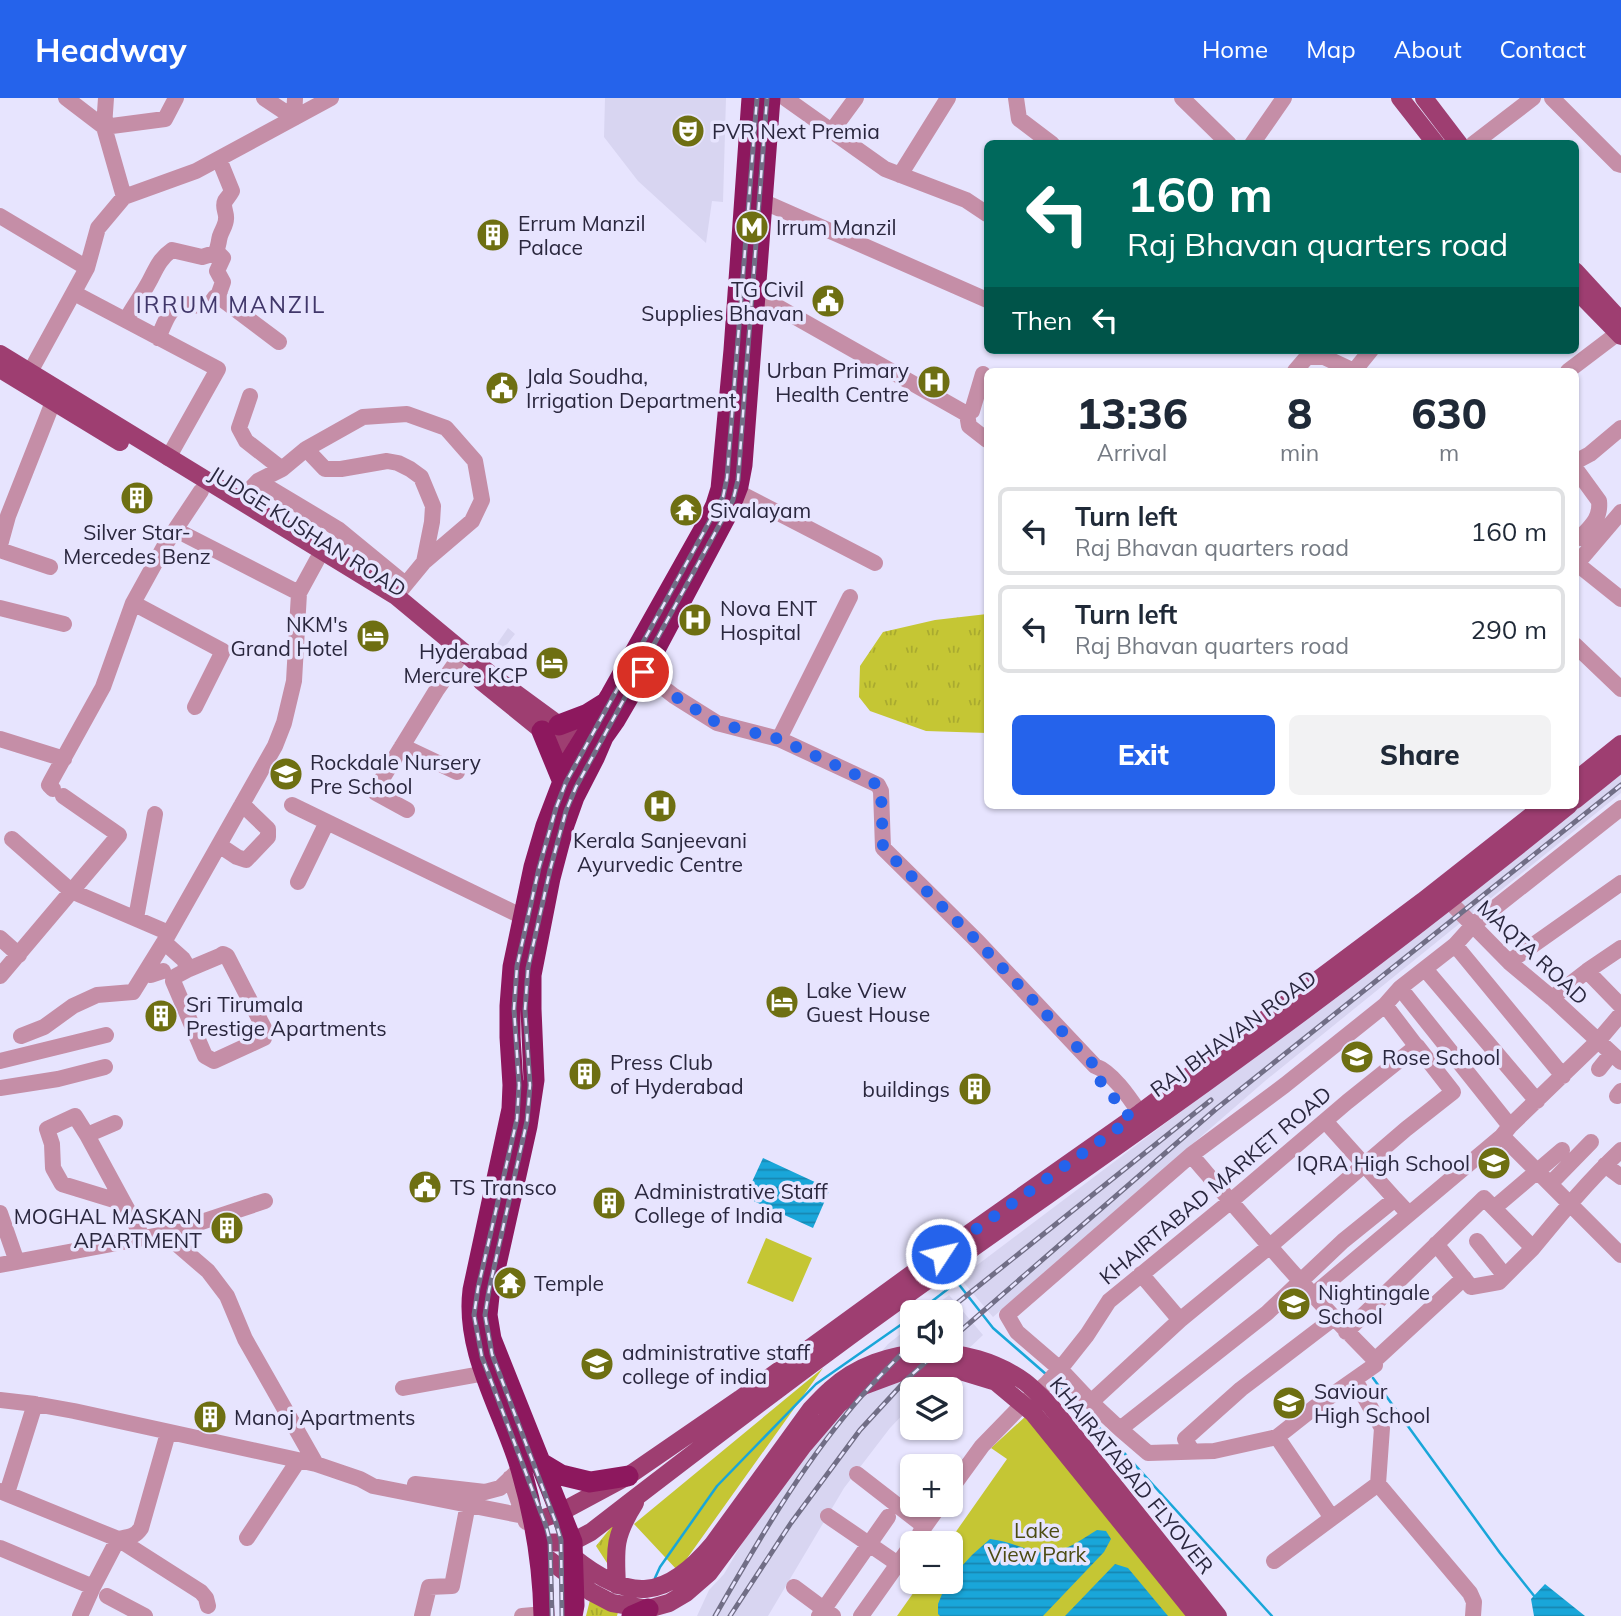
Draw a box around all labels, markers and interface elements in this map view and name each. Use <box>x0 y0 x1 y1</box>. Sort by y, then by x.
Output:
text: Headway <box>35 29 187 70</box>
text: Home <box>1202 34 1268 64</box>
text: Map <box>1306 34 1356 64</box>
text: About <box>1394 34 1462 64</box>
text: Contact <box>1500 34 1586 64</box>
theatre icon: PVR Next Premia <box>669 112 707 150</box>
place label: PVR Next Premia <box>712 118 880 144</box>
text: 160 m <box>1127 163 1273 224</box>
icon: left <box>1012 168 1103 259</box>
metro station icon: Irrum Manzil <box>733 208 771 246</box>
place label: Errum Manzil Palace <box>518 210 645 260</box>
place label: Irrum Manzil <box>776 214 897 240</box>
building icon: Errum Manzil Palace <box>474 216 512 254</box>
text: Raj Bhavan quarters road <box>1127 224 1508 264</box>
place label: TG Civil Supplies Bhavan <box>641 276 804 326</box>
public building icon: TG Civil Supplies Bhavan <box>809 282 847 320</box>
district label: IRRUM MANZIL <box>136 290 326 319</box>
icon: left <box>1086 301 1124 339</box>
text: Then <box>1012 304 1072 337</box>
place label: Urban Primary Health Centre <box>767 357 909 407</box>
place label: Jala Soudha, Irrigation Department <box>526 363 736 413</box>
hospital icon: Urban Primary Health Centre <box>915 363 953 401</box>
public building icon: Jala Soudha, Irrigation Department <box>483 369 521 407</box>
text: 13:36 <box>1076 387 1188 440</box>
text: 8 <box>1287 387 1312 440</box>
text: 630 <box>1411 387 1487 440</box>
text: Arrival <box>1097 438 1167 467</box>
text: min <box>1280 438 1319 467</box>
text: m <box>1439 438 1459 467</box>
street label: JUDGE KUSHAN ROAD <box>205 460 411 602</box>
building icon: Silver Star- Mercedes Benz <box>118 479 156 517</box>
temple icon: Sivalayam <box>667 491 705 529</box>
place label: Sivalayam <box>710 497 811 523</box>
text: Turn left <box>1075 500 1177 533</box>
icon: left <box>1016 512 1054 550</box>
text: 160 m <box>1471 515 1547 548</box>
place label: Silver Star- Mercedes Benz <box>63 519 211 569</box>
text: Raj Bhavan quarters road <box>1075 533 1349 562</box>
place label: Nova ENT Hospital <box>720 595 818 645</box>
text: Turn left <box>1075 598 1177 631</box>
hospital icon: Nova ENT Hospital <box>676 601 714 639</box>
icon: left <box>1016 610 1054 648</box>
place label: NKM's Grand Hotel <box>231 611 348 661</box>
text: 290 m <box>1471 613 1547 646</box>
hotel icon: NKM's Grand Hotel <box>354 617 392 655</box>
text: Raj Bhavan quarters road <box>1075 631 1349 660</box>
place label: Hyderabad Mercure KCP <box>403 638 528 688</box>
pin <box>613 642 673 702</box>
hotel icon: Hyderabad Mercure KCP <box>533 644 571 682</box>
icon: arrive <box>624 653 662 691</box>
button: Exit <box>1012 715 1275 795</box>
button: Share <box>1289 715 1551 795</box>
place label: Rockdale Nursery Pre School <box>310 749 481 799</box>
school or university icon: Rockdale Nursery Pre School <box>267 755 305 793</box>
hospital icon: Kerala Sanjeevani Ayurvedic Centre <box>641 787 679 825</box>
place label: Kerala Sanjeevani Ayurvedic Centre <box>573 827 747 877</box>
street label: MAQTA ROAD <box>1472 894 1594 1010</box>
street label: RAJ BHAVAN ROAD <box>1145 964 1321 1102</box>
place label: Lake View Guest House <box>806 977 930 1027</box>
hotel icon: Lake View Guest House <box>763 983 801 1021</box>
place label: Sri Tirumala Prestige Apartments <box>186 991 387 1041</box>
building icon: Sri Tirumala Prestige Apartments <box>142 997 180 1035</box>
school or university icon: Rose School <box>1338 1038 1376 1076</box>
place label: Rose School <box>1382 1044 1500 1070</box>
place label: Press Club of Hyderabad <box>610 1049 744 1099</box>
building icon: Press Club of Hyderabad <box>566 1055 604 1093</box>
building icon: buildings <box>956 1070 994 1108</box>
place label: buildings <box>862 1076 950 1102</box>
street label: KHAIRTABAD MARKET ROAD <box>1094 1080 1336 1290</box>
school or university icon: IQRA High School <box>1475 1144 1513 1182</box>
place label: IQRA High School <box>1297 1150 1470 1176</box>
public building icon: TS Transco <box>406 1168 444 1206</box>
place label: TS Transco <box>450 1174 557 1200</box>
place label: Administrative Staff College of India <box>634 1178 828 1228</box>
building icon: Administrative Staff College of India <box>590 1184 628 1222</box>
place label: MOGHAL MASKAN APARTMENT <box>14 1203 202 1253</box>
building icon: MOGHAL MASKAN APARTMENT <box>208 1209 246 1247</box>
position arrow <box>904 1217 978 1291</box>
temple icon: Temple <box>491 1264 529 1302</box>
place label: Temple <box>534 1270 604 1296</box>
place label: Nightingale School <box>1318 1279 1430 1329</box>
school or university icon: Nightingale School <box>1275 1285 1313 1323</box>
map controls <box>900 1300 963 1594</box>
button: sound <box>900 1300 963 1363</box>
place label: administrative staff college of india <box>622 1339 811 1389</box>
school or university icon: administrative staff college of india <box>578 1345 616 1383</box>
street label: KHAIRATABAD FLYOVER <box>1045 1371 1219 1579</box>
button: layers <box>900 1377 963 1440</box>
place label: Saviour High School <box>1314 1378 1430 1428</box>
school or university icon: Saviour High School <box>1270 1384 1308 1422</box>
building icon: Manoj Apartments <box>191 1398 229 1436</box>
place label: Manoj Apartments <box>234 1404 416 1430</box>
button: + <box>900 1454 963 1517</box>
park label: Lake View Park <box>988 1517 1087 1567</box>
button: − <box>900 1531 963 1594</box>

